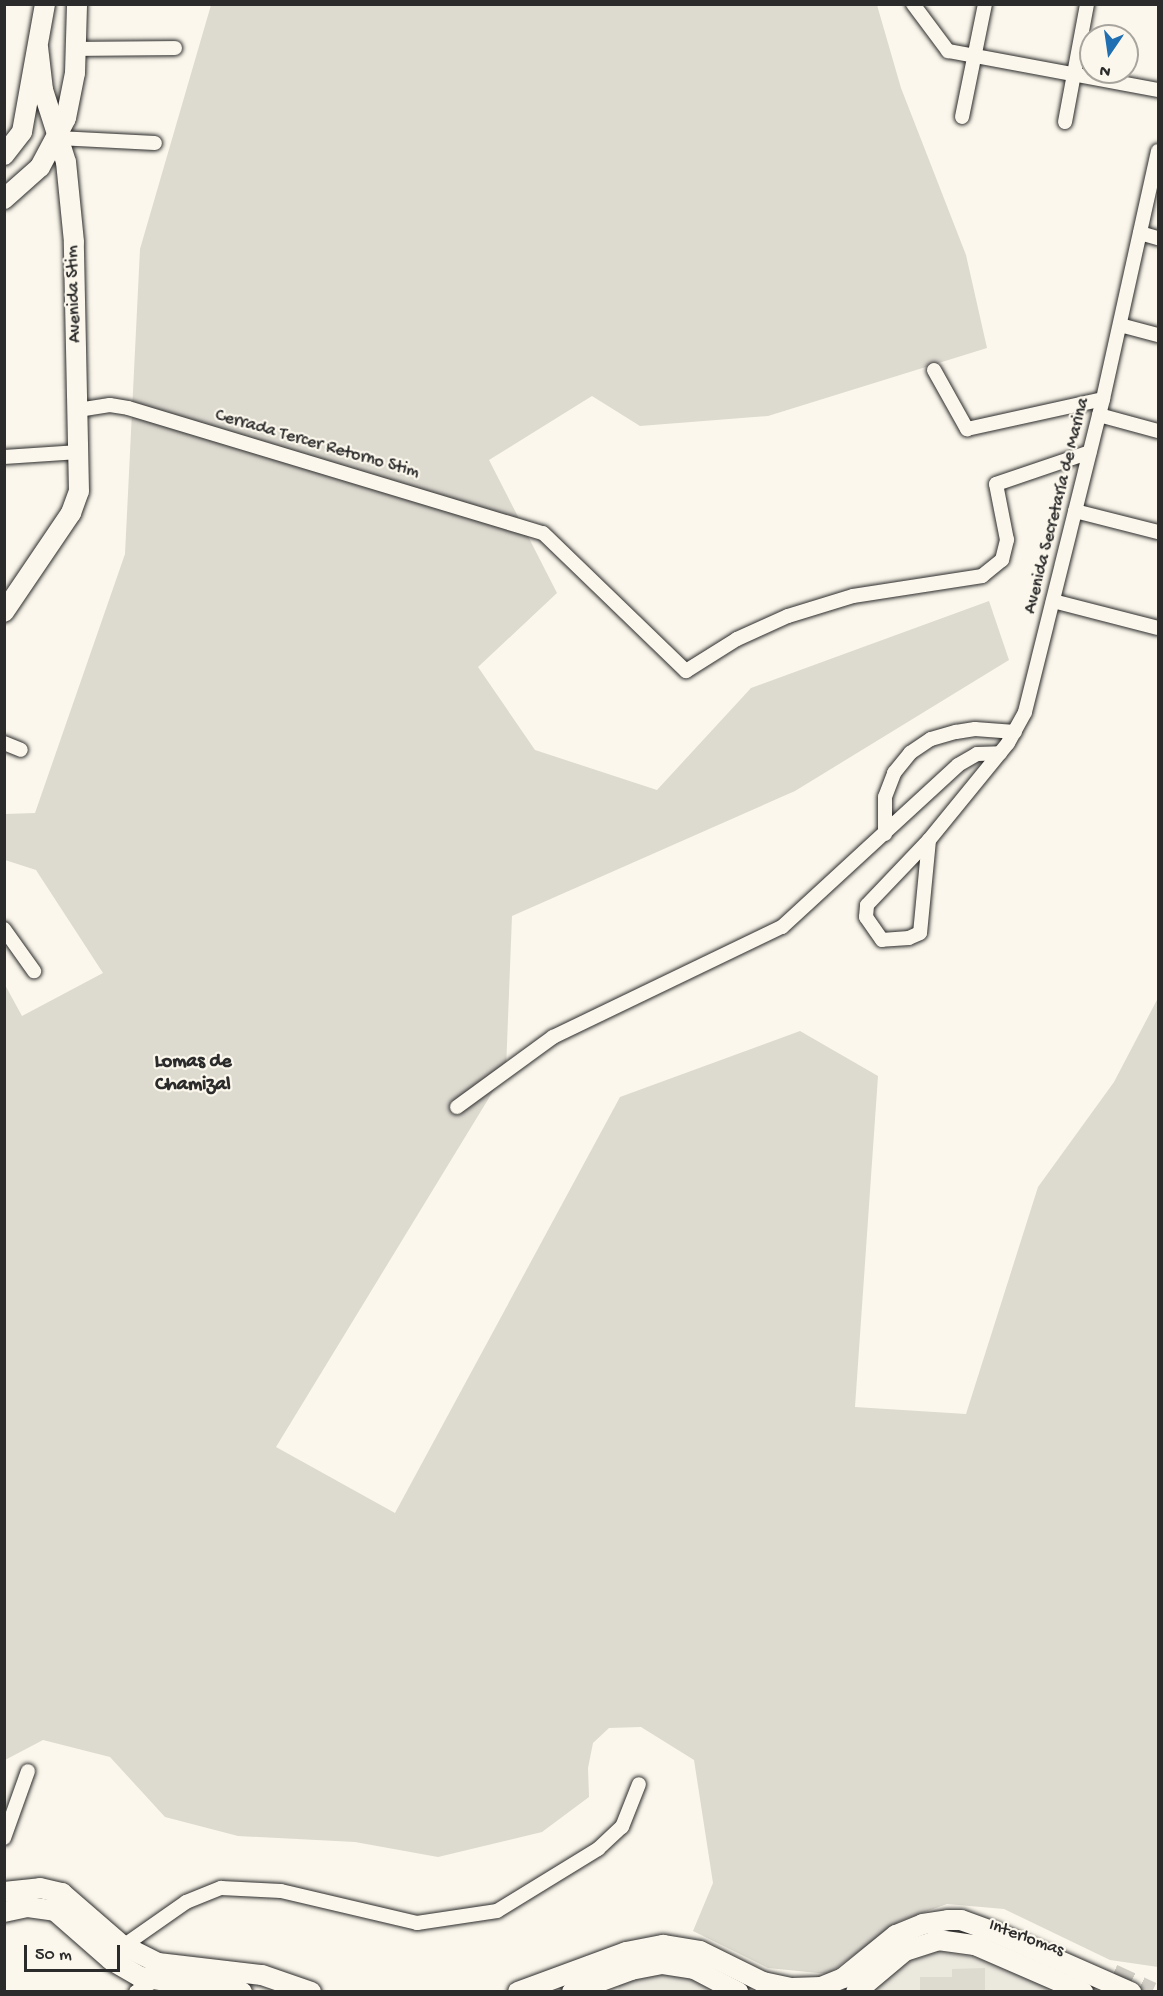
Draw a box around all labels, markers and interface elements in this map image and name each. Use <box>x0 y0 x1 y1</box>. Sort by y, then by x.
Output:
north arrow <box>1079 24 1139 84</box>
text: N <box>1098 60 1113 81</box>
street label: Avenida Stim <box>63 245 87 343</box>
street label: Avenida Secretaría de Marina <box>1021 396 1095 616</box>
street label: Cerrada Tercer Retorno Stim <box>212 405 422 485</box>
district label: Lomas de Chamizal <box>154 1050 232 1097</box>
street label: Interlomas <box>985 1915 1067 1963</box>
scale bar <box>27 1933 123 1971</box>
text: 50 m <box>35 1945 72 1966</box>

